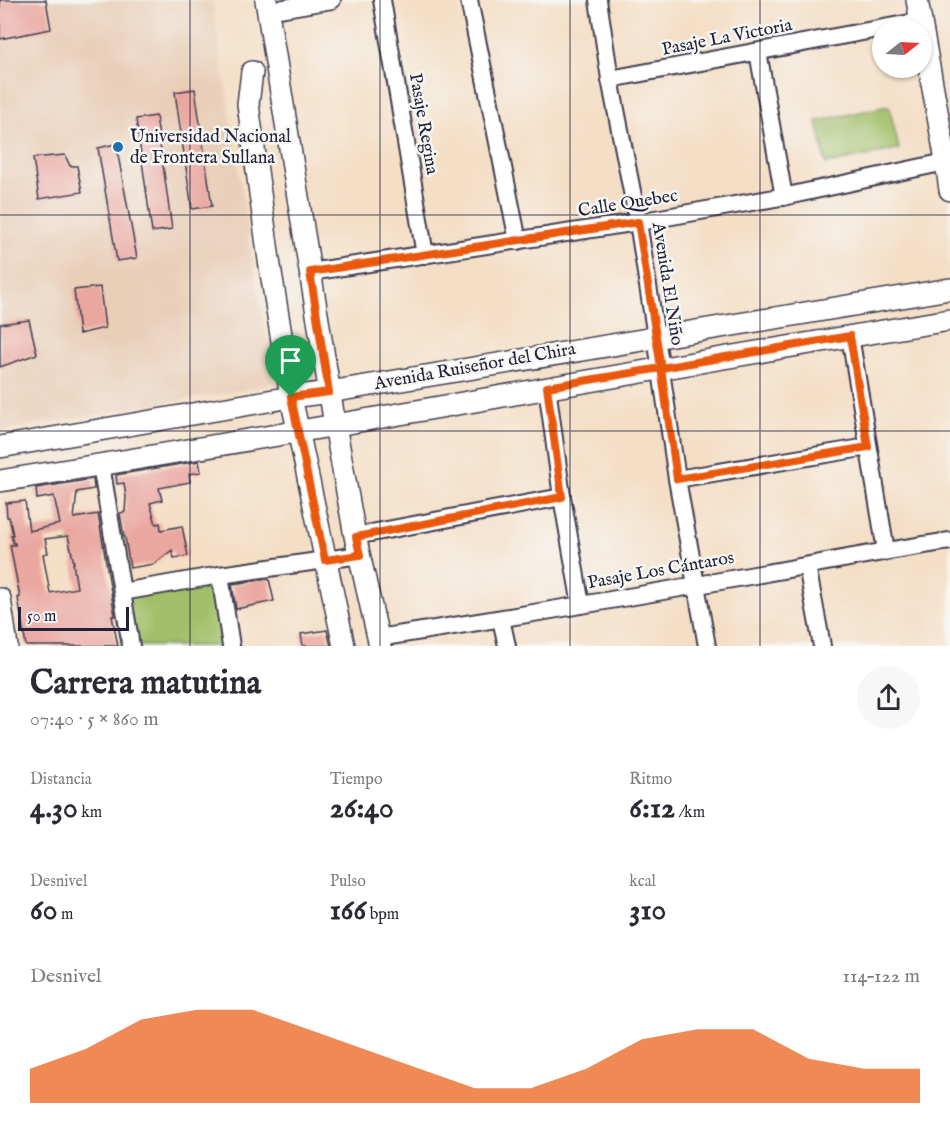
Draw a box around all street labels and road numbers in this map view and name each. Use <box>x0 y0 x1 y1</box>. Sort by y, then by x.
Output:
street label: Pasaje La Victoria <box>660 14 794 62</box>
street label: Pasaje Regina <box>403 72 443 177</box>
street label: Calle Quebec <box>577 185 680 223</box>
street label: Avenida El Niño <box>646 220 688 348</box>
street label: Avenida Ruiseñor del Chira <box>372 338 578 396</box>
street label: Pasaje Los Cántaros <box>586 547 736 595</box>

